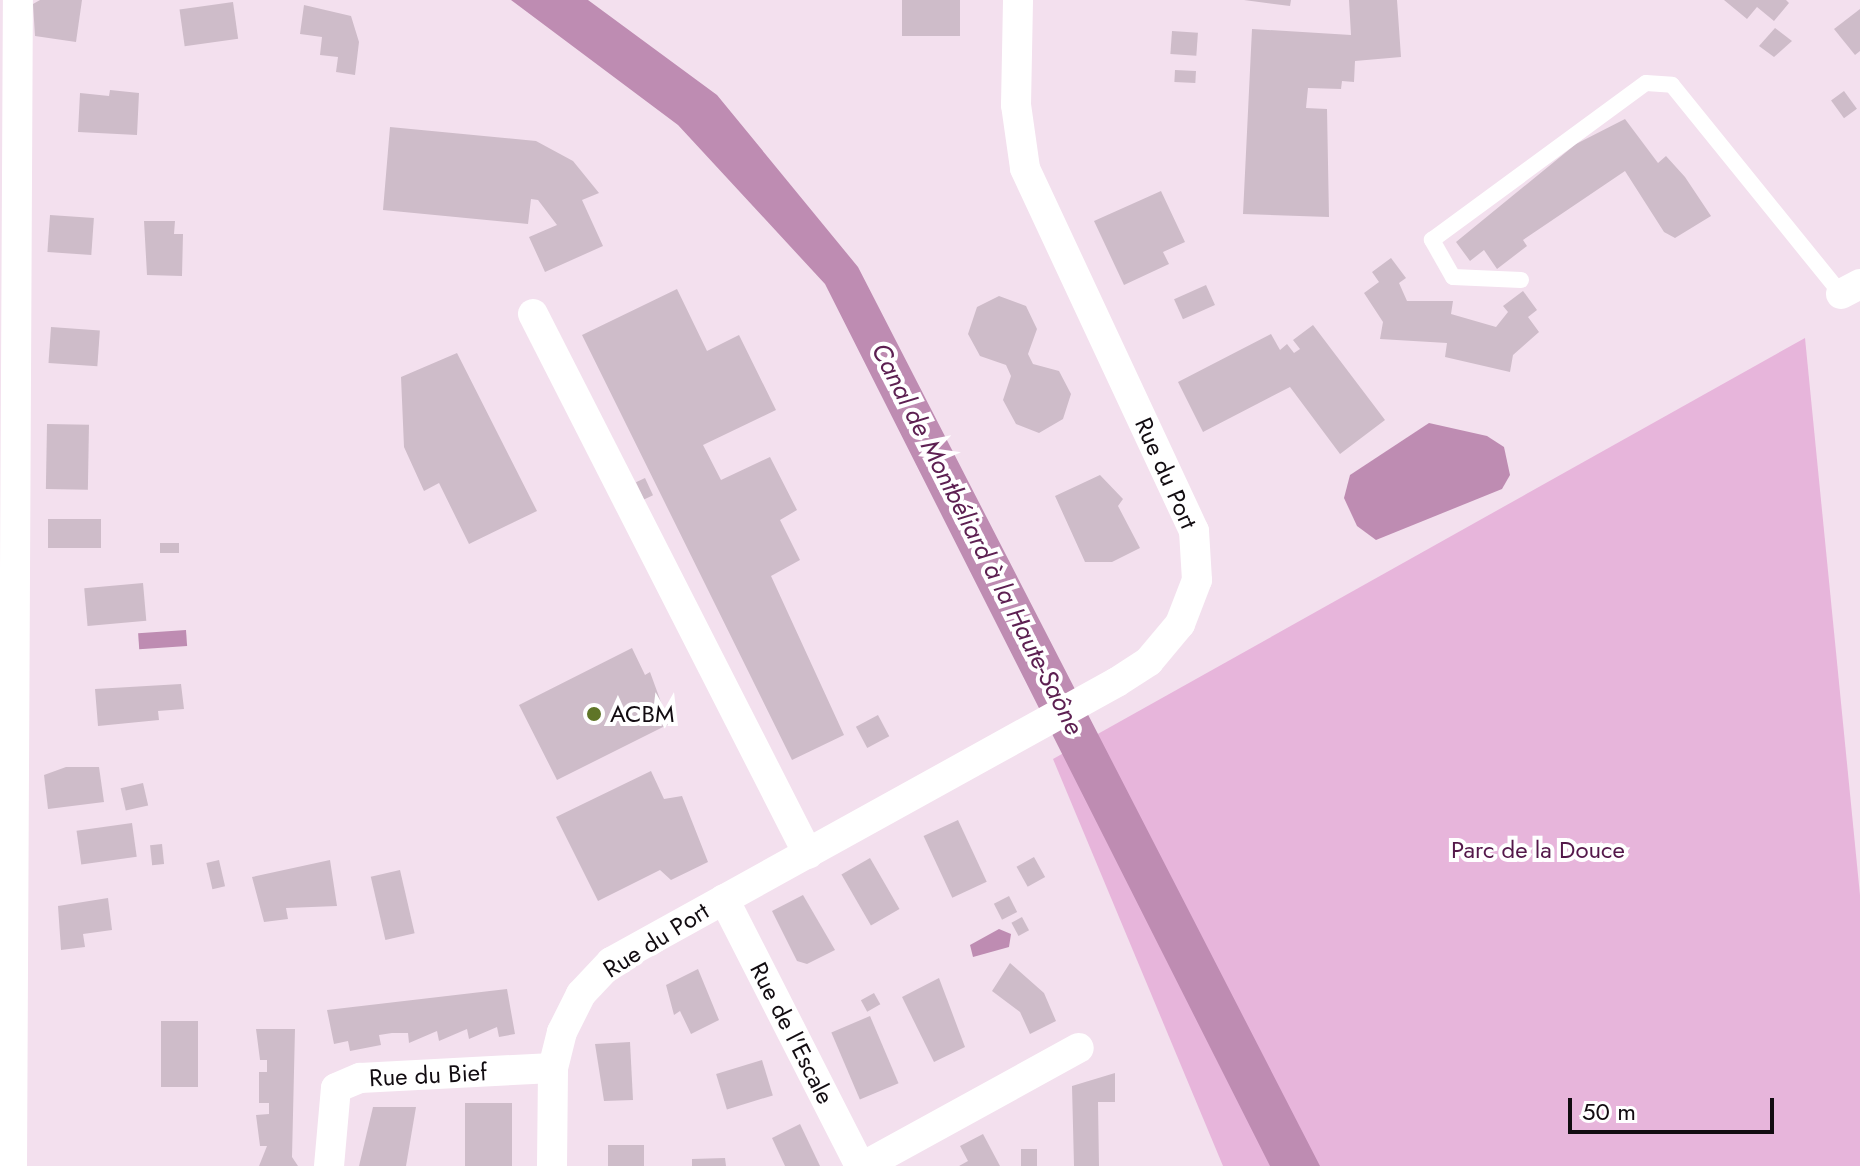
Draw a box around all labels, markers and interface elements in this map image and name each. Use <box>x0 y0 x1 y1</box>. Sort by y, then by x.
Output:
water label: Canal de Montbéliard à la Haute-Saône <box>864 338 1090 740</box>
street label: Rue du Port <box>1129 413 1203 533</box>
place label: ACBM <box>610 700 674 728</box>
marker: ACBM <box>585 705 603 723</box>
park label: Parc de la Douce <box>1451 836 1625 864</box>
street label: Rue du Port <box>598 896 714 984</box>
street label: Rue de l'Escale <box>744 957 840 1109</box>
street label: Rue du Bief <box>368 1058 488 1092</box>
scale bar <box>1572 1082 1778 1132</box>
text: 50 m <box>1582 1094 1636 1129</box>

